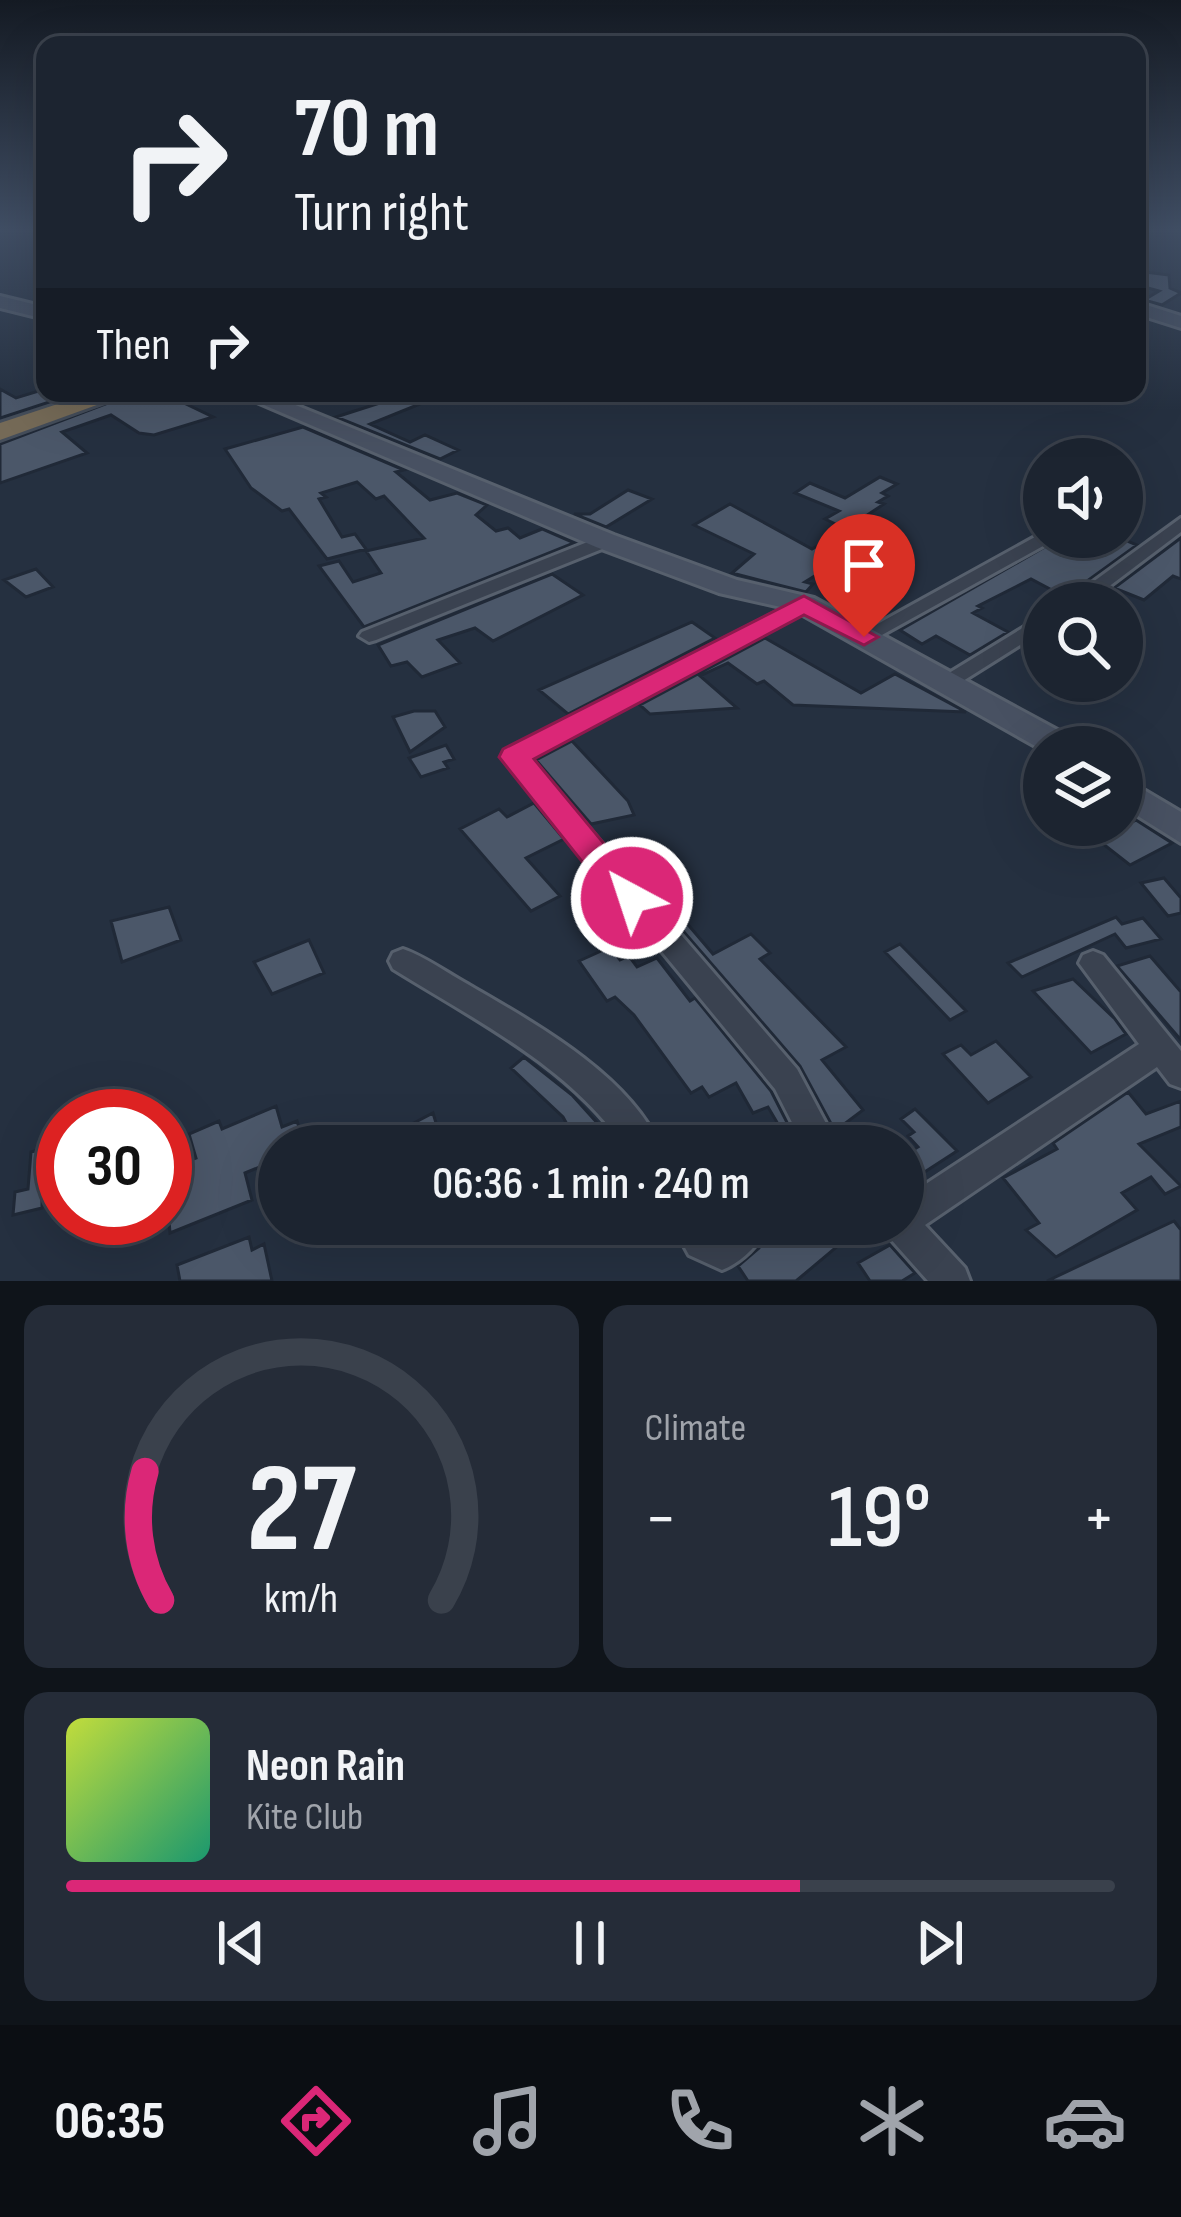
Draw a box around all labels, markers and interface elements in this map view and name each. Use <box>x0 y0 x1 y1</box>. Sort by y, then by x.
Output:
text: 70 m <box>294 79 439 180</box>
icon: right <box>96 84 252 240</box>
text: Turn right <box>294 181 469 246</box>
icon: right <box>194 312 260 378</box>
text: Then <box>96 318 170 373</box>
map controls <box>1023 438 1143 846</box>
button: sound <box>1023 438 1143 558</box>
pin <box>813 514 915 637</box>
icon: arrive <box>831 532 897 598</box>
button: search <box>1023 582 1143 702</box>
button: layers <box>1023 726 1143 846</box>
position arrow <box>569 835 695 961</box>
speed limit sign: 30 <box>36 1089 192 1245</box>
text: 06:36 · 1 min · 240 m <box>432 1157 750 1212</box>
text: Climate <box>645 1405 746 1452</box>
text: 27 <box>247 1437 356 1586</box>
text: 19° <box>828 1465 931 1573</box>
text: − <box>645 1480 677 1559</box>
text: + <box>1083 1480 1115 1559</box>
text: km/h <box>264 1572 338 1624</box>
text: Neon Rain <box>246 1739 405 1794</box>
text: Kite Club <box>246 1794 363 1841</box>
icon: previous <box>208 1910 274 1976</box>
icon: pause <box>557 1910 623 1976</box>
icon: next <box>907 1910 973 1976</box>
icon: directions <box>274 2079 358 2163</box>
icon: music <box>466 2079 550 2163</box>
icon: phone <box>658 2079 742 2163</box>
icon: climate <box>850 2079 934 2163</box>
icon: car <box>1043 2079 1127 2163</box>
text: 06:35 <box>54 2089 165 2154</box>

